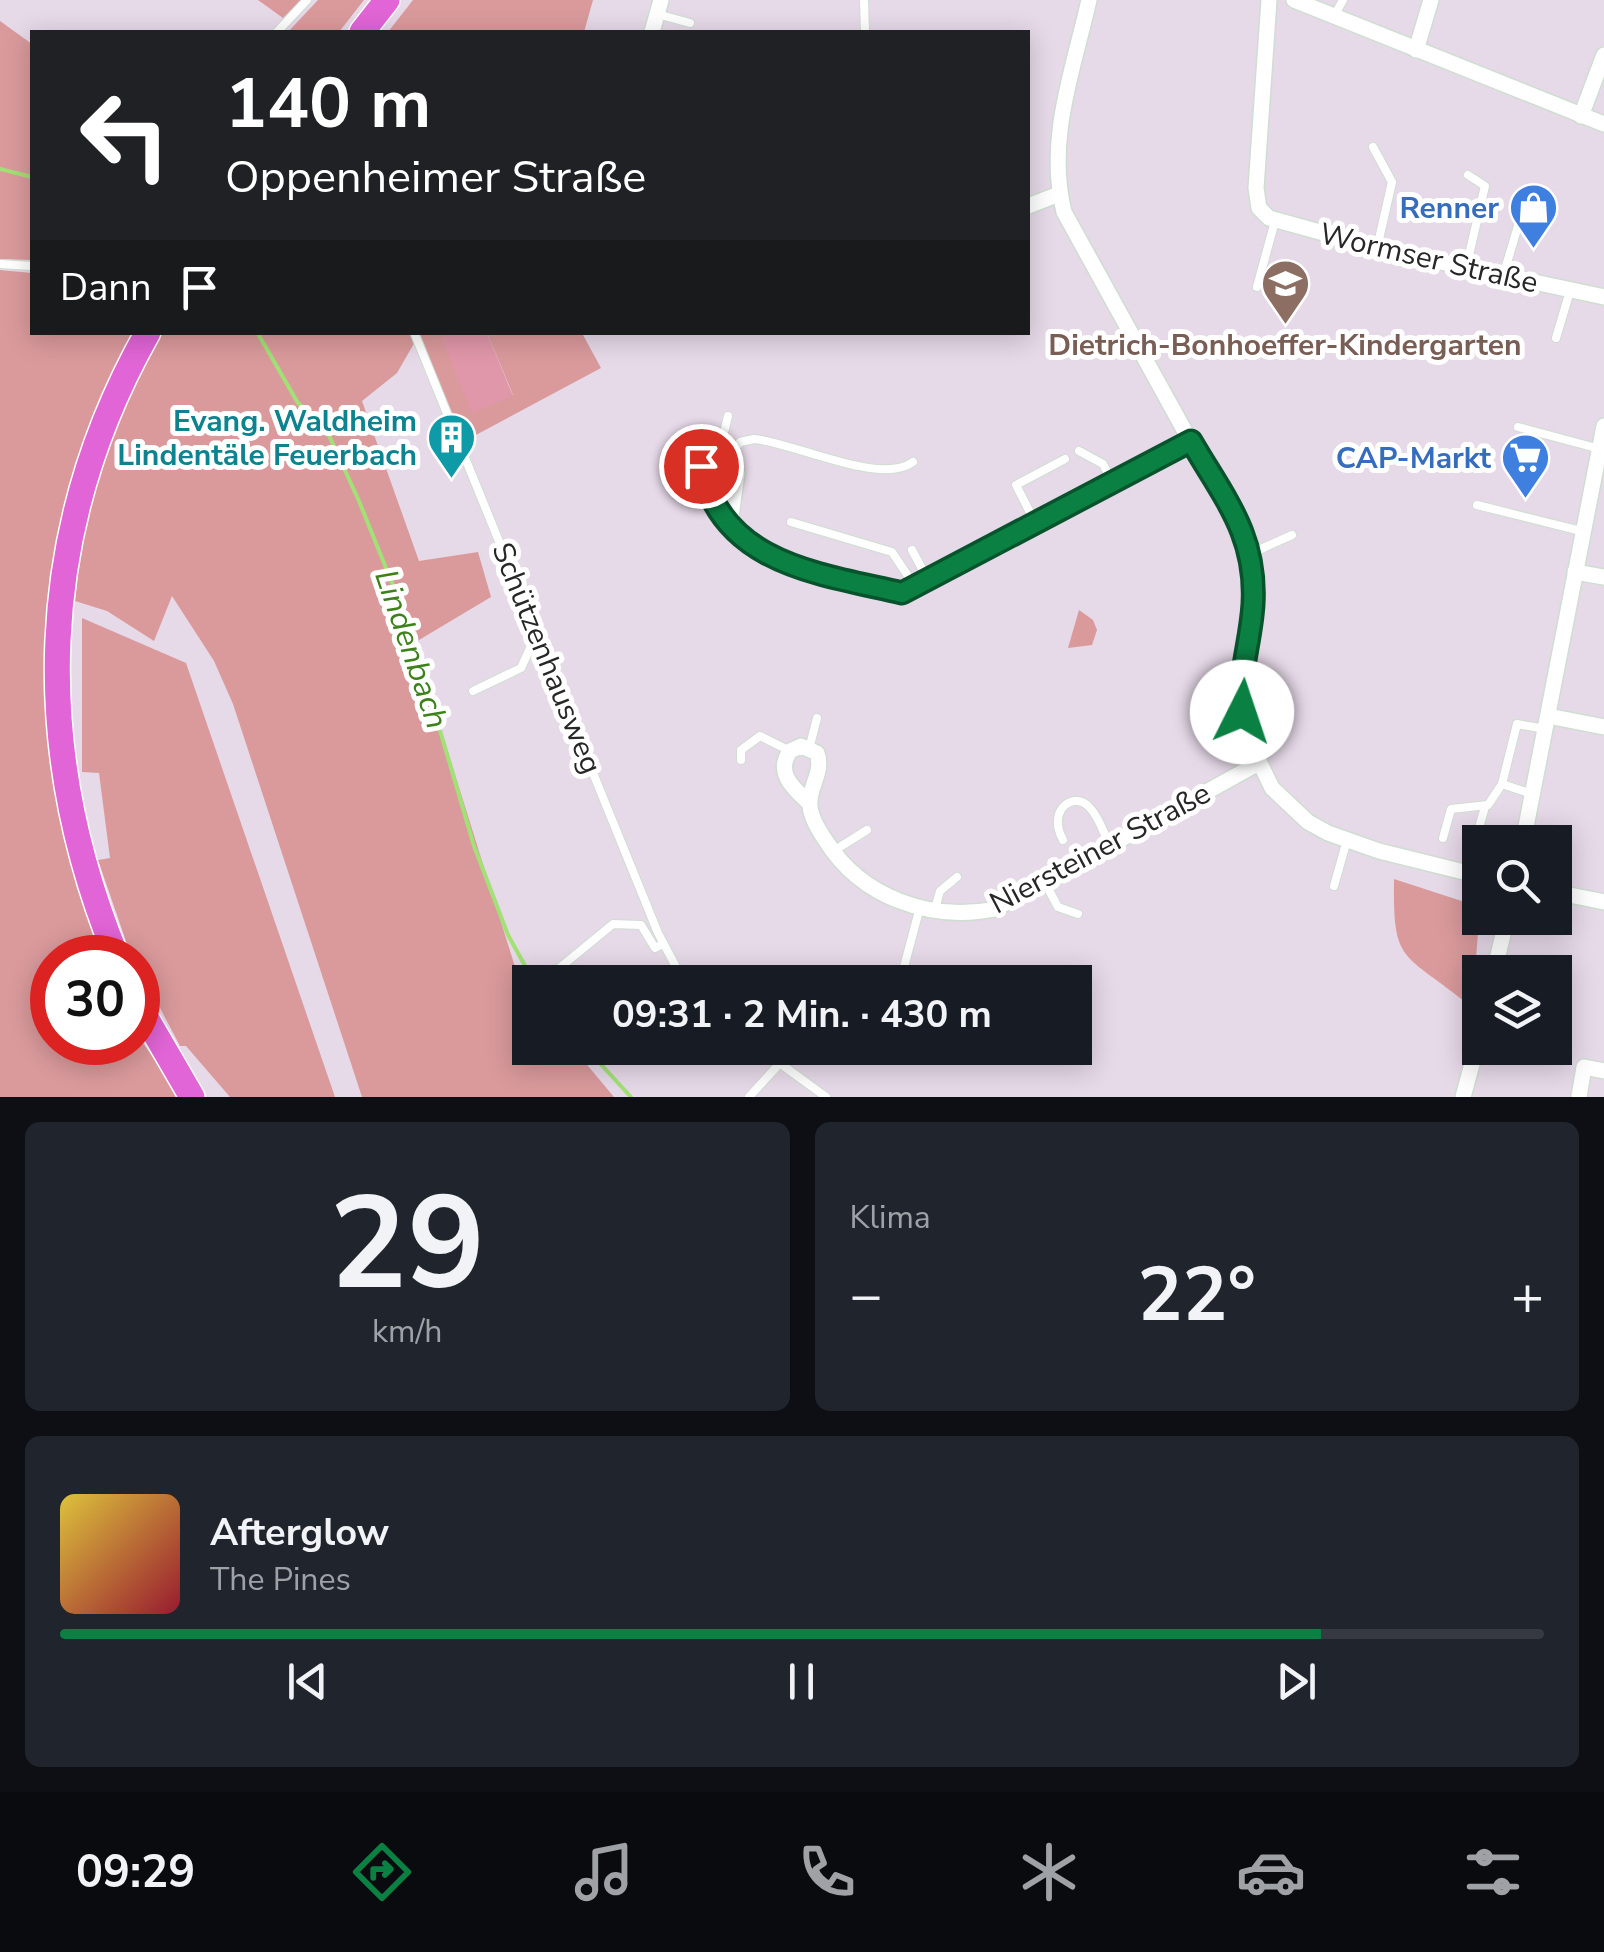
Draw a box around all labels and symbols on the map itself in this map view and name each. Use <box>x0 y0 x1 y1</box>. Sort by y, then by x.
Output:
shop icon: Renner <box>1508 182 1560 250</box>
place label: Renner <box>1399 188 1499 229</box>
street label: Wormser Straße <box>1316 213 1542 304</box>
school or university icon: Dietrich-Bonhoeffer-Kindergarten <box>1259 258 1311 326</box>
place label: Dietrich-Bonhoeffer-Kindergarten <box>1048 325 1522 366</box>
place label: Evang. Waldheim Lindentäle Feuerbach <box>117 401 417 476</box>
building icon: Evang. Waldheim Lindentäle Feuerbach <box>426 412 478 480</box>
pin <box>659 424 744 509</box>
supermarket icon: CAP-Markt <box>1500 432 1552 500</box>
place label: CAP-Markt <box>1336 438 1491 479</box>
street label: Schützenhausweg <box>481 537 612 780</box>
water label: Lindenbach <box>364 564 459 734</box>
position arrow <box>1190 660 1294 764</box>
street label: Niersteiner Straße <box>983 773 1218 924</box>
speed limit sign: 30 <box>30 935 160 1065</box>

